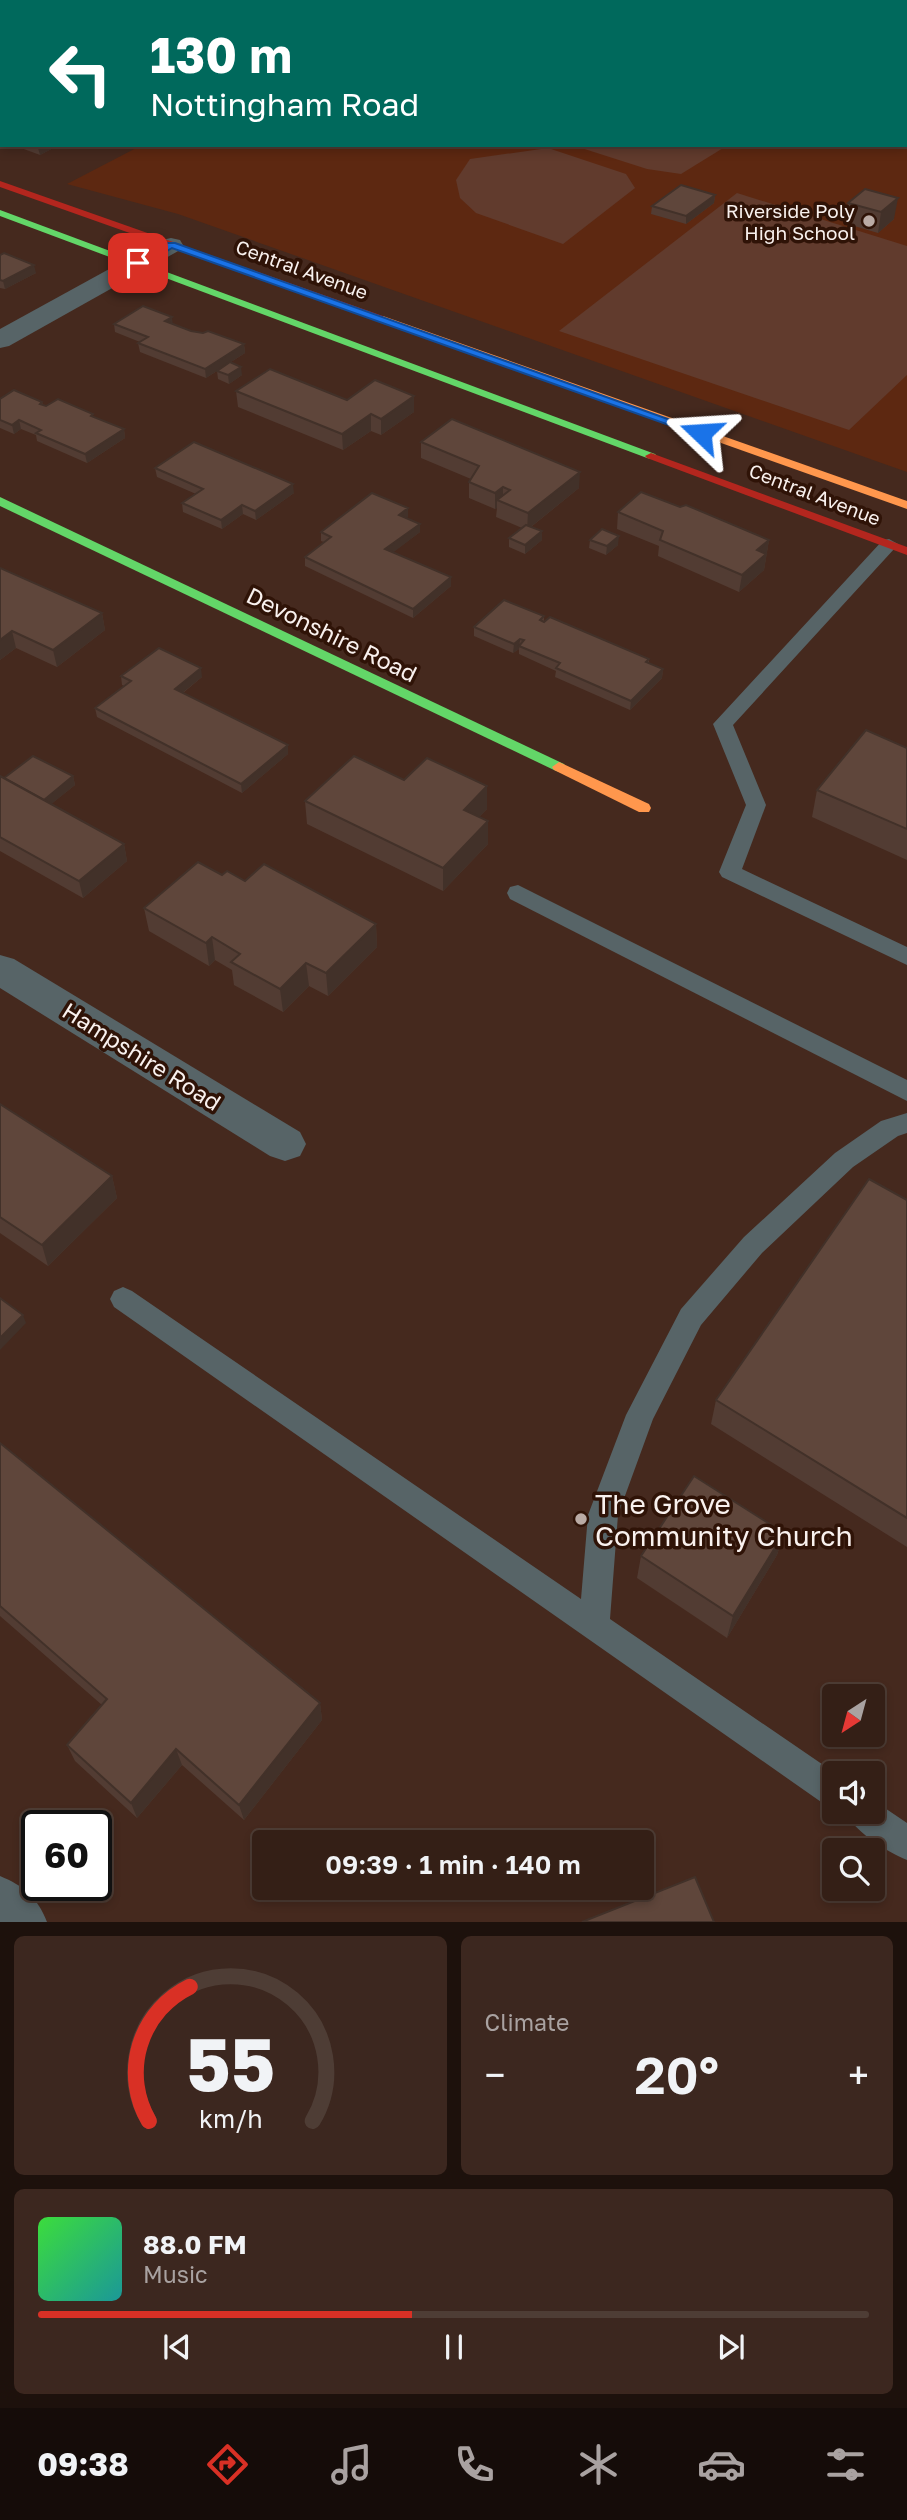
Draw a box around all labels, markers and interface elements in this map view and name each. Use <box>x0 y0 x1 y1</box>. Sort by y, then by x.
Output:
text: 130 m <box>150 25 292 84</box>
icon: left <box>35 28 126 119</box>
text: Nottingham Road <box>150 85 419 123</box>
place label: Riverside Poly High School <box>726 199 855 244</box>
marker: Riverside Poly High School <box>861 213 877 229</box>
pin <box>108 233 168 293</box>
street label: Central Avenue <box>233 234 371 304</box>
icon: arrive <box>119 244 157 282</box>
position arrow <box>664 396 738 470</box>
street label: Central Avenue <box>746 458 884 530</box>
street label: Devonshire Road <box>242 581 422 687</box>
street label: Hampshire Road <box>58 996 226 1116</box>
place label: The Grove Community Church <box>595 1487 853 1552</box>
marker: The Grove Community Church <box>573 1511 589 1527</box>
north arrow <box>822 1684 886 1746</box>
map controls <box>822 1684 885 1901</box>
button: sound <box>822 1761 885 1824</box>
speed limit sign: 60 <box>21 1810 112 1901</box>
button: search <box>822 1838 885 1901</box>
text: 09:39 · 1 min · 140 m <box>325 1849 581 1880</box>
text: Climate <box>485 2008 569 2036</box>
text: 55 <box>186 2021 275 2108</box>
text: 20° <box>634 2043 719 2105</box>
text: − <box>485 2052 505 2097</box>
text: + <box>848 2052 869 2097</box>
text: km/h <box>198 2103 262 2134</box>
text: 88.0 FM <box>143 2229 247 2260</box>
text: Music <box>143 2260 208 2288</box>
icon: previous <box>158 2328 196 2366</box>
icon: pause <box>435 2328 473 2366</box>
icon: next <box>712 2328 750 2366</box>
icon: directions <box>203 2440 252 2489</box>
icon: music <box>327 2440 376 2489</box>
icon: phone <box>450 2440 499 2489</box>
icon: climate <box>574 2440 623 2489</box>
icon: car <box>697 2440 746 2489</box>
icon: filters <box>821 2440 870 2489</box>
text: 09:38 <box>37 2445 129 2483</box>

